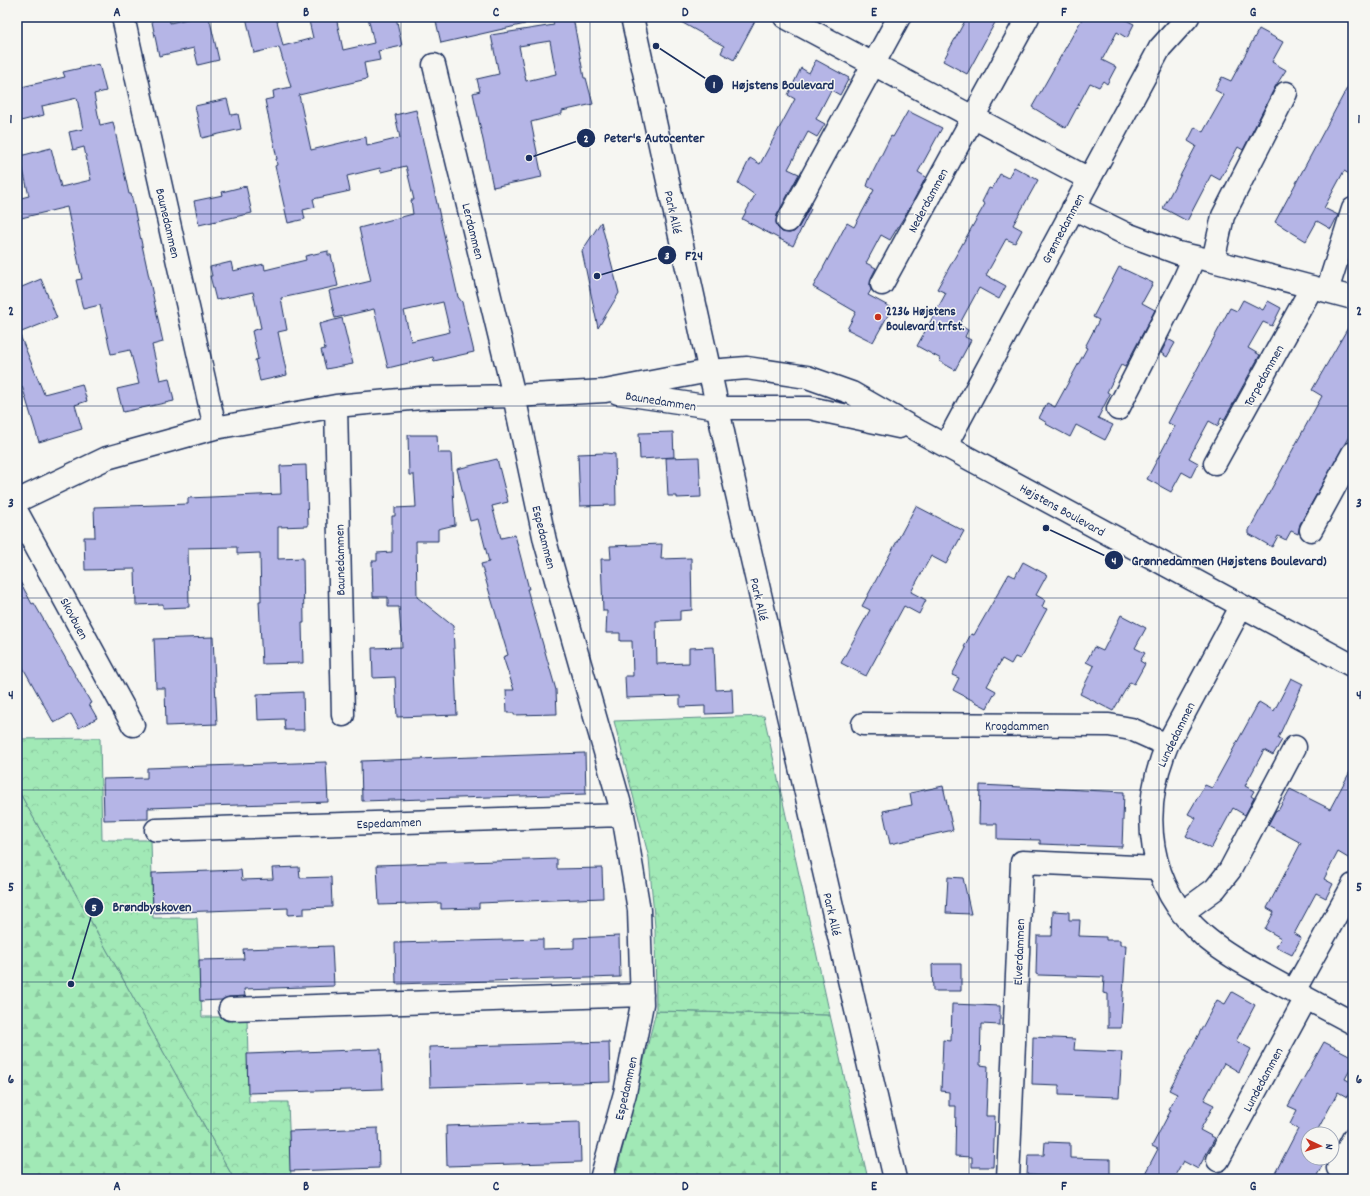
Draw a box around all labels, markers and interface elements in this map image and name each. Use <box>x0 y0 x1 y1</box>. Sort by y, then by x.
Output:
text: A <box>113 4 121 23</box>
text: B <box>303 4 309 23</box>
text: C <box>493 4 500 23</box>
text: D <box>682 4 689 23</box>
text: E <box>871 4 878 23</box>
text: F <box>1061 4 1067 23</box>
text: G <box>1250 4 1257 23</box>
callout: Højstens Boulevard <box>704 71 842 97</box>
text: Højstens Boulevard <box>732 76 835 96</box>
text: 1 <box>713 77 716 94</box>
text: 1 <box>10 111 13 130</box>
text: 1 <box>1358 111 1361 130</box>
callout: Peter's Autocenter <box>576 125 713 151</box>
text: Peter's Autocenter <box>604 129 705 149</box>
text: 2 <box>583 131 589 148</box>
street label: Nederdammen <box>904 166 954 237</box>
street label: Baunedammen <box>149 187 184 260</box>
street label: Park Allé <box>658 189 686 236</box>
street label: Grønnedammen <box>1038 191 1091 267</box>
street label: Lerdammen <box>455 201 488 262</box>
callout: F24 <box>657 242 711 268</box>
text: F24 <box>685 247 703 267</box>
text: 3 <box>664 248 670 265</box>
text: 2 <box>8 303 14 322</box>
place label: 2236 Højstens Boulevard trfst. <box>886 303 964 337</box>
text: 2 <box>1356 303 1362 322</box>
marker: 2236 Højstens Boulevard trfst. <box>873 312 883 322</box>
street label: Torpedammen <box>1240 342 1290 411</box>
street label: Baunedammen <box>624 388 697 417</box>
street label: Højstens Boulevard <box>1016 480 1108 543</box>
text: 3 <box>8 495 14 514</box>
text: 3 <box>1356 495 1362 514</box>
street label: Espedammen <box>526 504 560 571</box>
street label: Baunedammen <box>331 524 352 596</box>
callout: Grønnedammen (Højstens Boulevard) <box>1104 547 1335 573</box>
text: Grønnedammen (Højstens Boulevard) <box>1131 552 1327 572</box>
text: 4 <box>1112 553 1117 570</box>
street label: Park Allé <box>743 576 772 624</box>
street label: Skovbuen <box>54 595 92 644</box>
text: 4 <box>8 687 14 706</box>
text: 4 <box>1356 687 1362 706</box>
street label: Lundedammen <box>1153 699 1201 771</box>
street label: Krogdammen <box>985 718 1049 737</box>
street label: Espedammen <box>356 814 422 835</box>
text: 5 <box>8 879 14 898</box>
text: 5 <box>1356 879 1362 898</box>
street label: Park Allé <box>816 891 845 939</box>
callout: Brøndbyskoven <box>84 894 199 920</box>
text: Brøndbyskoven <box>112 898 192 918</box>
text: 5 <box>91 900 97 917</box>
street label: Elverdammen <box>1010 918 1031 986</box>
street label: Lundedammen <box>1239 1045 1289 1116</box>
street label: Espedammen <box>611 1055 644 1122</box>
text: 6 <box>8 1071 15 1090</box>
text: 6 <box>1356 1071 1363 1090</box>
north arrow <box>1300 1126 1340 1166</box>
text: N <box>1320 1143 1336 1150</box>
text: A <box>113 1178 121 1196</box>
text: B <box>303 1178 309 1196</box>
text: C <box>493 1178 500 1196</box>
text: D <box>682 1178 689 1196</box>
text: E <box>871 1178 878 1196</box>
text: F <box>1061 1178 1067 1196</box>
text: G <box>1250 1178 1257 1196</box>

